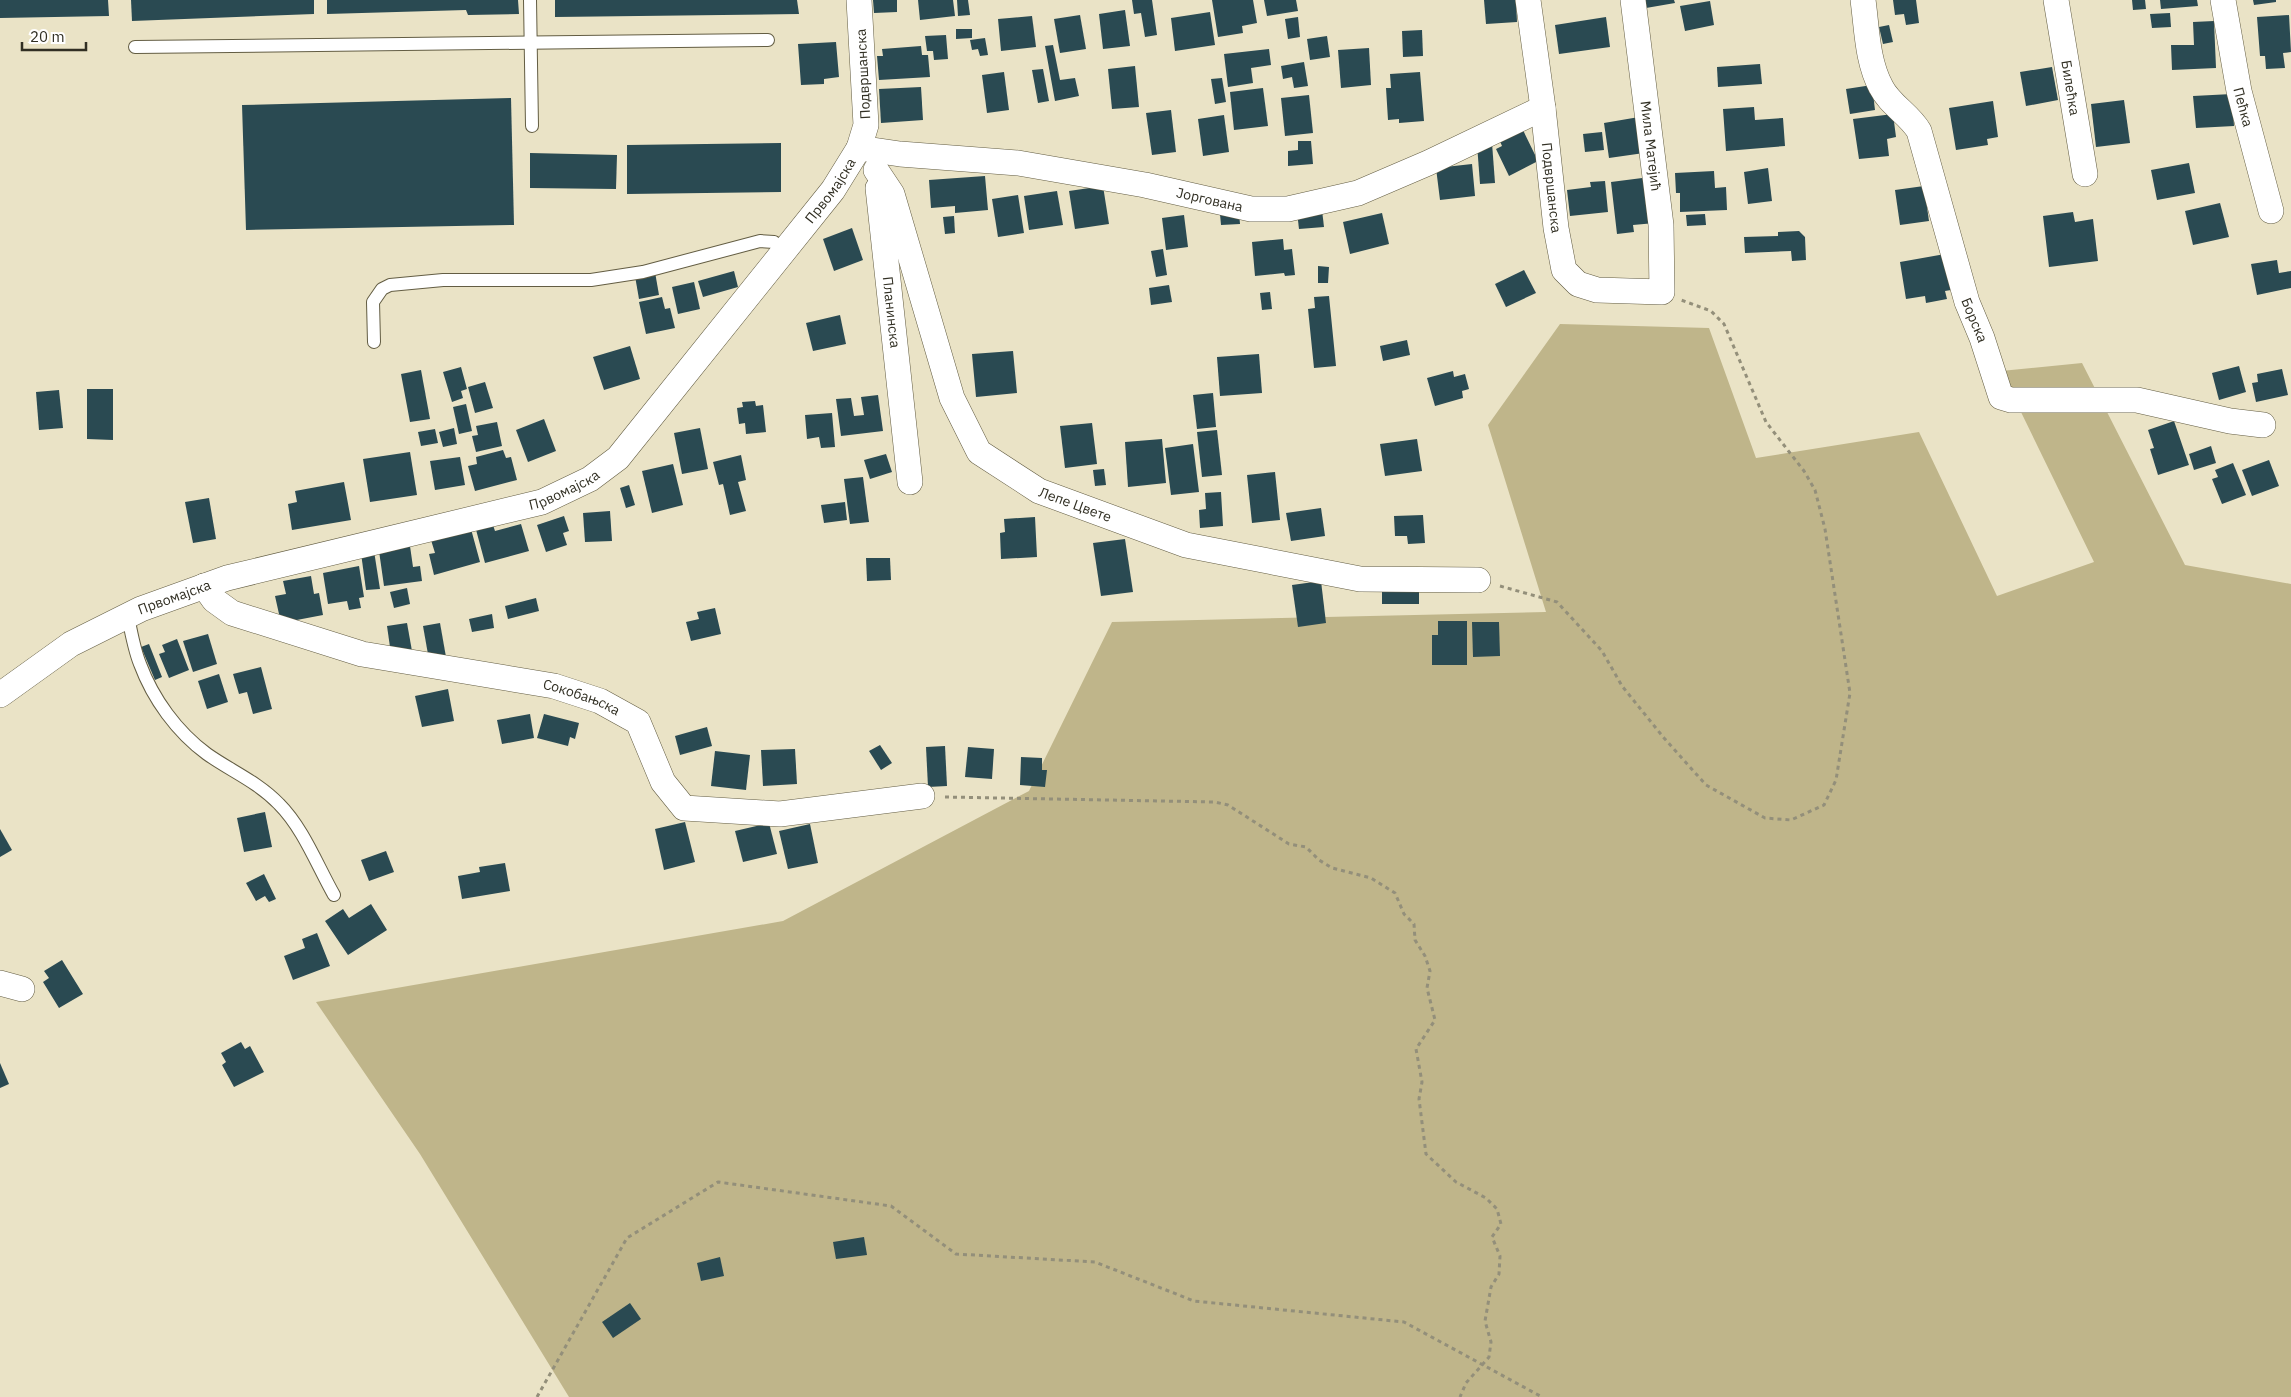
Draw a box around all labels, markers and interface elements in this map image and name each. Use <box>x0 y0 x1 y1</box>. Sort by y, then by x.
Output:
scale bar <box>22 20 86 52</box>
text: 20 m <box>30 27 65 46</box>
street label: Подвршанска <box>852 28 874 120</box>
street label: Билећка <box>2057 59 2084 117</box>
street label: Пећка <box>2229 85 2257 129</box>
street label: Мила Матејић <box>1637 100 1665 192</box>
street label: Подвршанска <box>1538 141 1566 235</box>
street label: Првомајска <box>801 154 860 227</box>
street label: Јоргована <box>1175 183 1245 216</box>
street label: Планинска <box>879 276 904 349</box>
street label: Борска <box>1957 295 1992 345</box>
street label: Првомајска <box>527 466 604 514</box>
street label: Лепе Цвете <box>1036 483 1114 526</box>
street label: Првомајска <box>135 575 214 618</box>
street label: Сокобањска <box>542 675 624 720</box>

